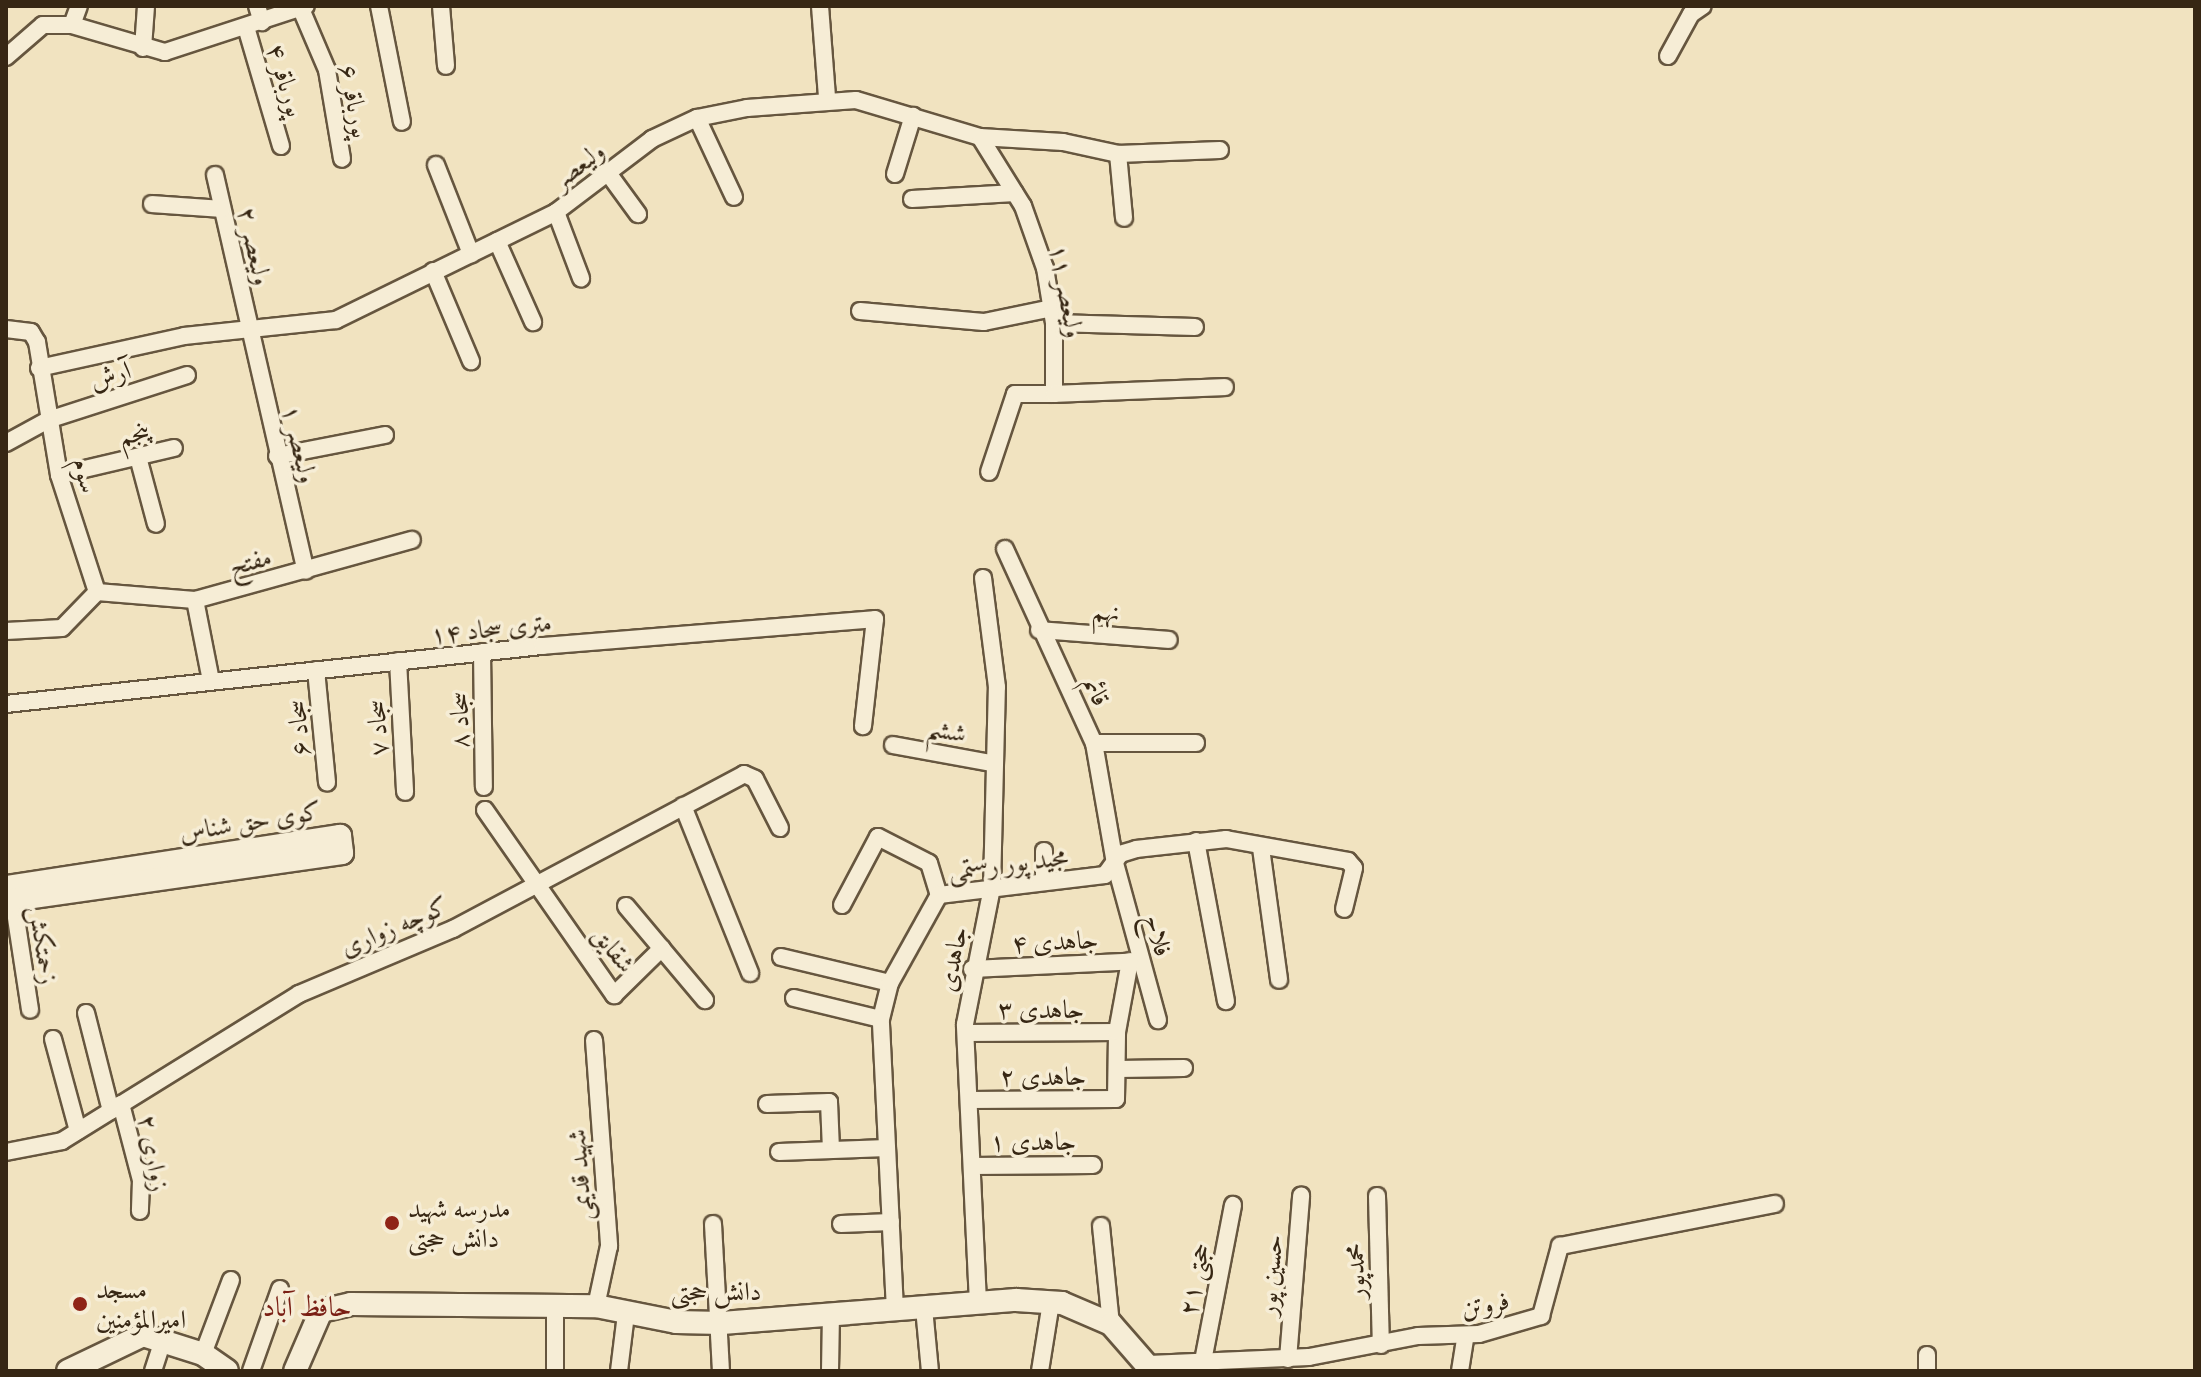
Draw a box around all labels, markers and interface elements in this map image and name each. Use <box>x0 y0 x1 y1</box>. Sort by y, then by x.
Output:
street label: پورباقر ۴ <box>260 40 312 120</box>
street label: پورباقر ۶ <box>333 61 377 141</box>
street label: ولیعصر <box>545 135 611 195</box>
street label: ولیعصر ۲ <box>231 204 279 288</box>
street label: ولیعصر ۱۱ <box>1043 242 1091 340</box>
street label: آرش <box>85 354 135 396</box>
street label: ولیعصر ۱ <box>276 402 324 486</box>
street label: پنجم <box>115 414 153 452</box>
street label: سوم <box>66 454 106 496</box>
street label: مفتح <box>225 540 275 582</box>
street label: نهم <box>1091 594 1121 628</box>
street label: ۱۴ متری سجاد <box>429 606 553 650</box>
street label: قائم <box>1077 671 1117 711</box>
street label: سجاد ۸ <box>443 691 475 749</box>
street label: سجاد ۶ <box>280 698 316 758</box>
street label: سجاد ۷ <box>360 699 394 757</box>
street label: ششم <box>925 711 969 749</box>
street label: کوی حق شناس <box>177 794 323 848</box>
street label: مجید پور رستمی <box>946 840 1070 886</box>
street label: کوچه زواری <box>335 889 453 963</box>
street label: زحمتکش <box>23 904 65 986</box>
street label: فلاح <box>1138 910 1180 960</box>
street label: شقایق <box>586 919 642 979</box>
street label: جاهدی ۴ <box>1011 923 1099 959</box>
street label: جاهدی <box>930 924 974 994</box>
street label: جاهدی ۳ <box>998 993 1084 1025</box>
street label: جاهدی ۲ <box>1000 1060 1086 1092</box>
street label: زواری ۲ <box>132 1112 176 1194</box>
street label: جاهدی ۱ <box>990 1125 1076 1157</box>
street label: شهید قدیمی <box>560 1128 598 1222</box>
place label: مدرسه شهید دانش حجتی <box>408 1192 511 1254</box>
marker: مدرسه شهید دانش حجتی <box>383 1214 401 1232</box>
street label: حسین پور <box>1251 1233 1289 1317</box>
street label: حجتی ۲۱ <box>1172 1240 1216 1318</box>
street label: محمدپور <box>1339 1243 1371 1299</box>
place label: مسجد امیرالمؤمنین <box>96 1273 186 1334</box>
street label: دانش حجتی <box>670 1275 762 1307</box>
street label: فروتن <box>1458 1284 1512 1324</box>
district label: حافظ آباد <box>262 1289 352 1323</box>
marker: مسجد امیرالمؤمنین <box>71 1295 89 1313</box>

